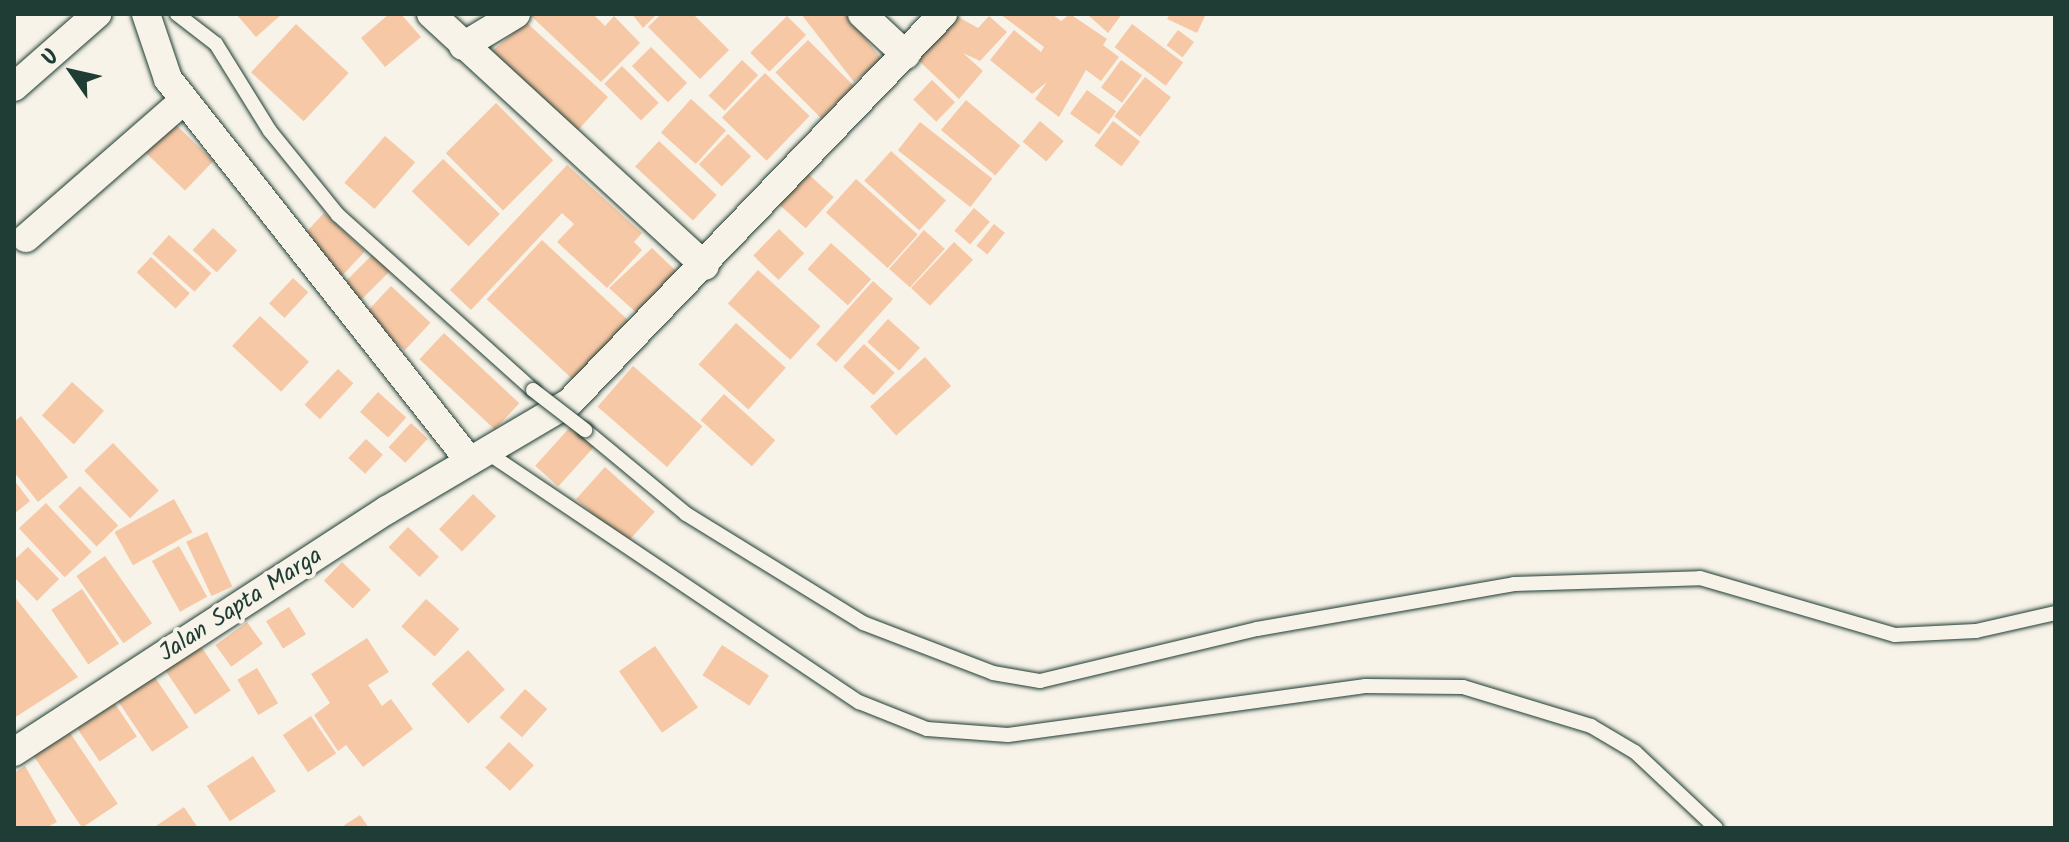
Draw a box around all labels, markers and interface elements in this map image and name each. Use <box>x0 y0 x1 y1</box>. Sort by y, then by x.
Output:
north arrow <box>32 32 112 112</box>
text: U <box>34 43 70 74</box>
street label: Jalan Sapta Marga <box>154 542 328 668</box>

